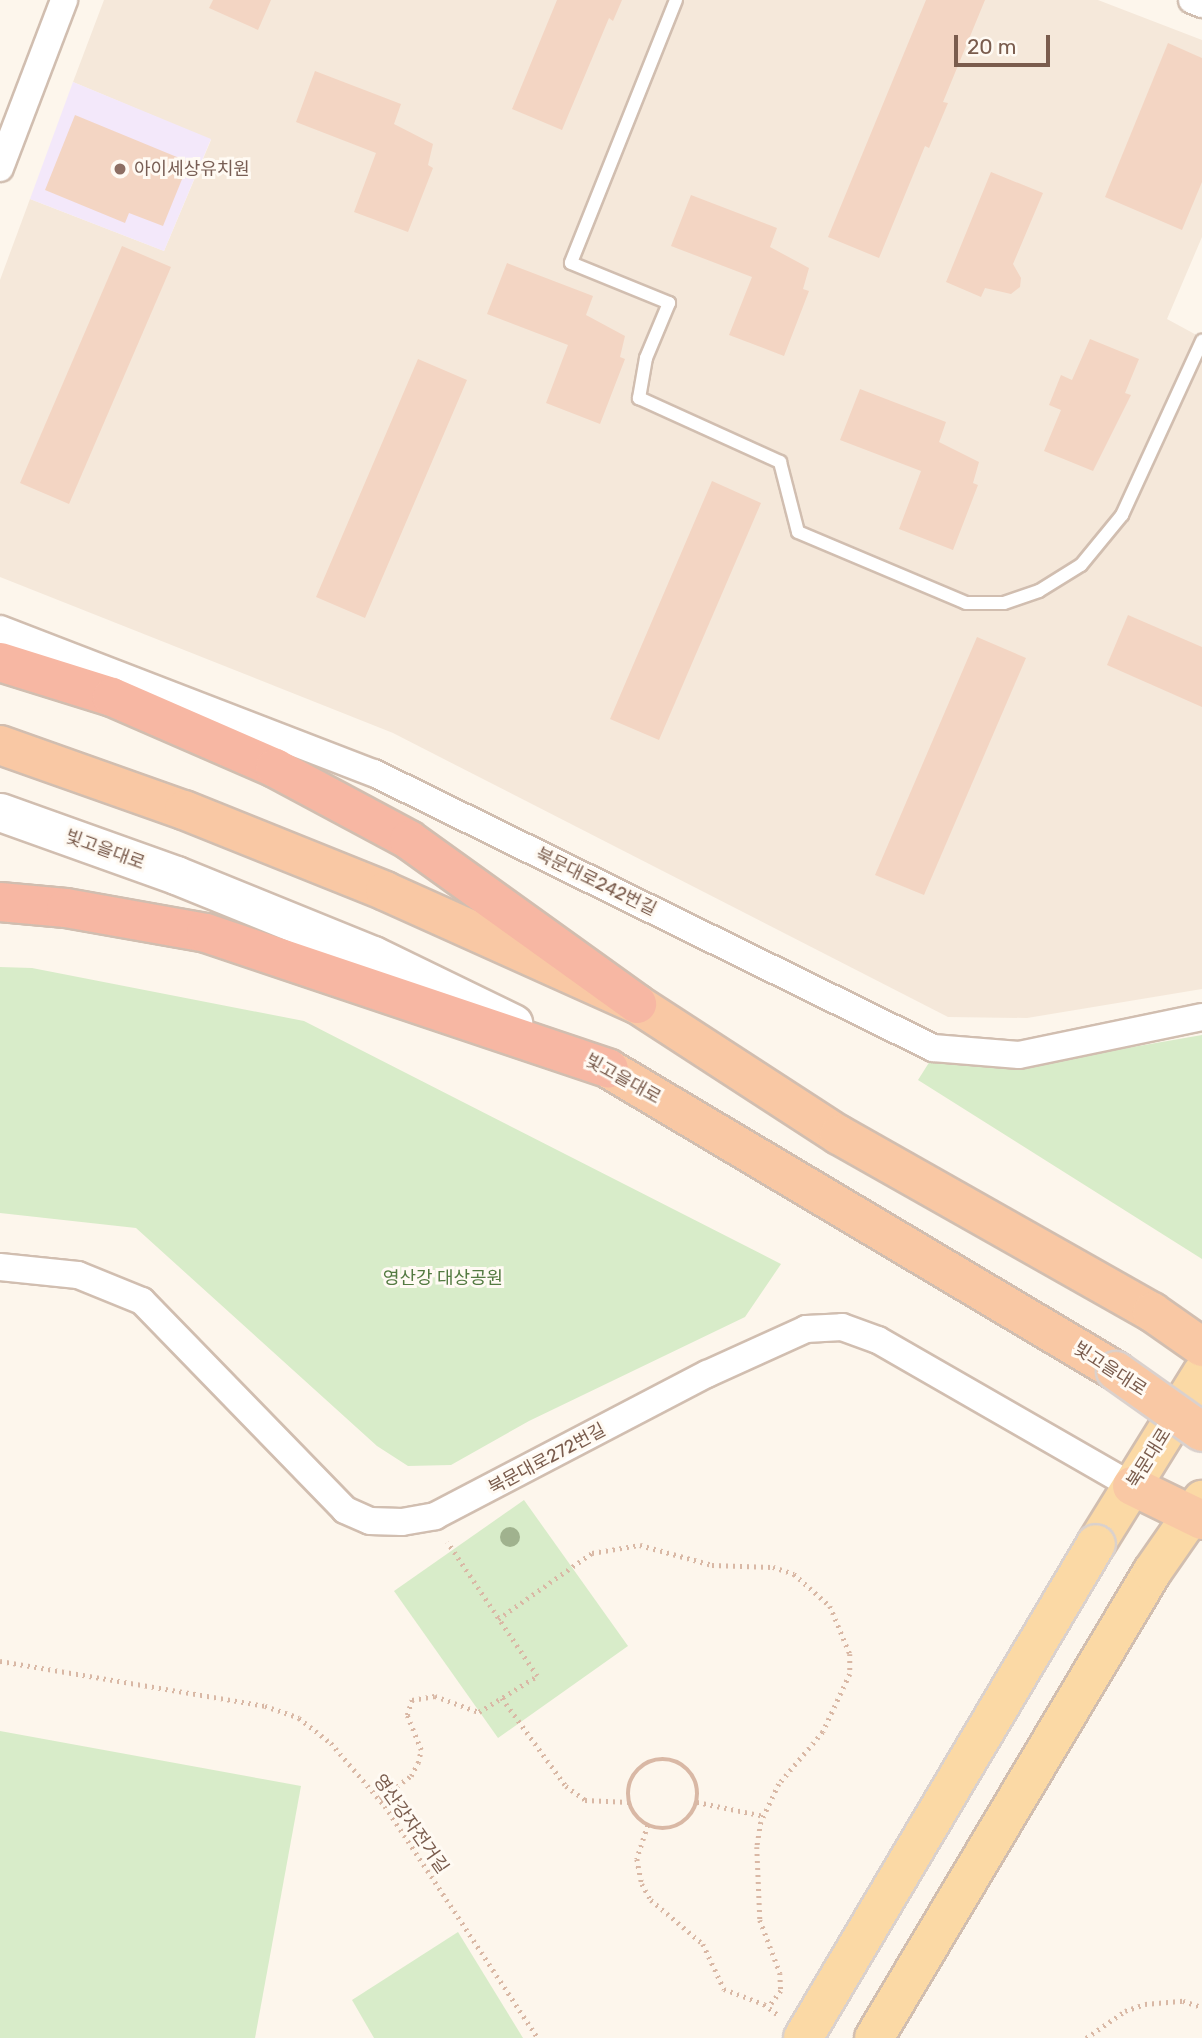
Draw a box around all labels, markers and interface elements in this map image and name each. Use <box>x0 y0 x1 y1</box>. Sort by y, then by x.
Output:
scale bar <box>957 21 1053 65</box>
text: 20 m <box>967 34 1016 59</box>
place label: 아이세상유치원 <box>134 158 250 180</box>
marker: 아이세상유치원 <box>112 161 128 177</box>
street label: 빛고을대로 <box>62 826 148 874</box>
street label: 북문대로242번길 <box>532 843 660 921</box>
street label: 빛고을대로 <box>582 1049 664 1109</box>
park label: 영산강 대상공원 <box>383 1267 503 1289</box>
street label: 빛고을대로 <box>1069 1337 1151 1401</box>
street label: 북문대로272번길 <box>485 1419 609 1499</box>
street label: 북문대로 <box>1122 1424 1176 1492</box>
street label: 영산강자전거길 <box>369 1770 453 1878</box>

